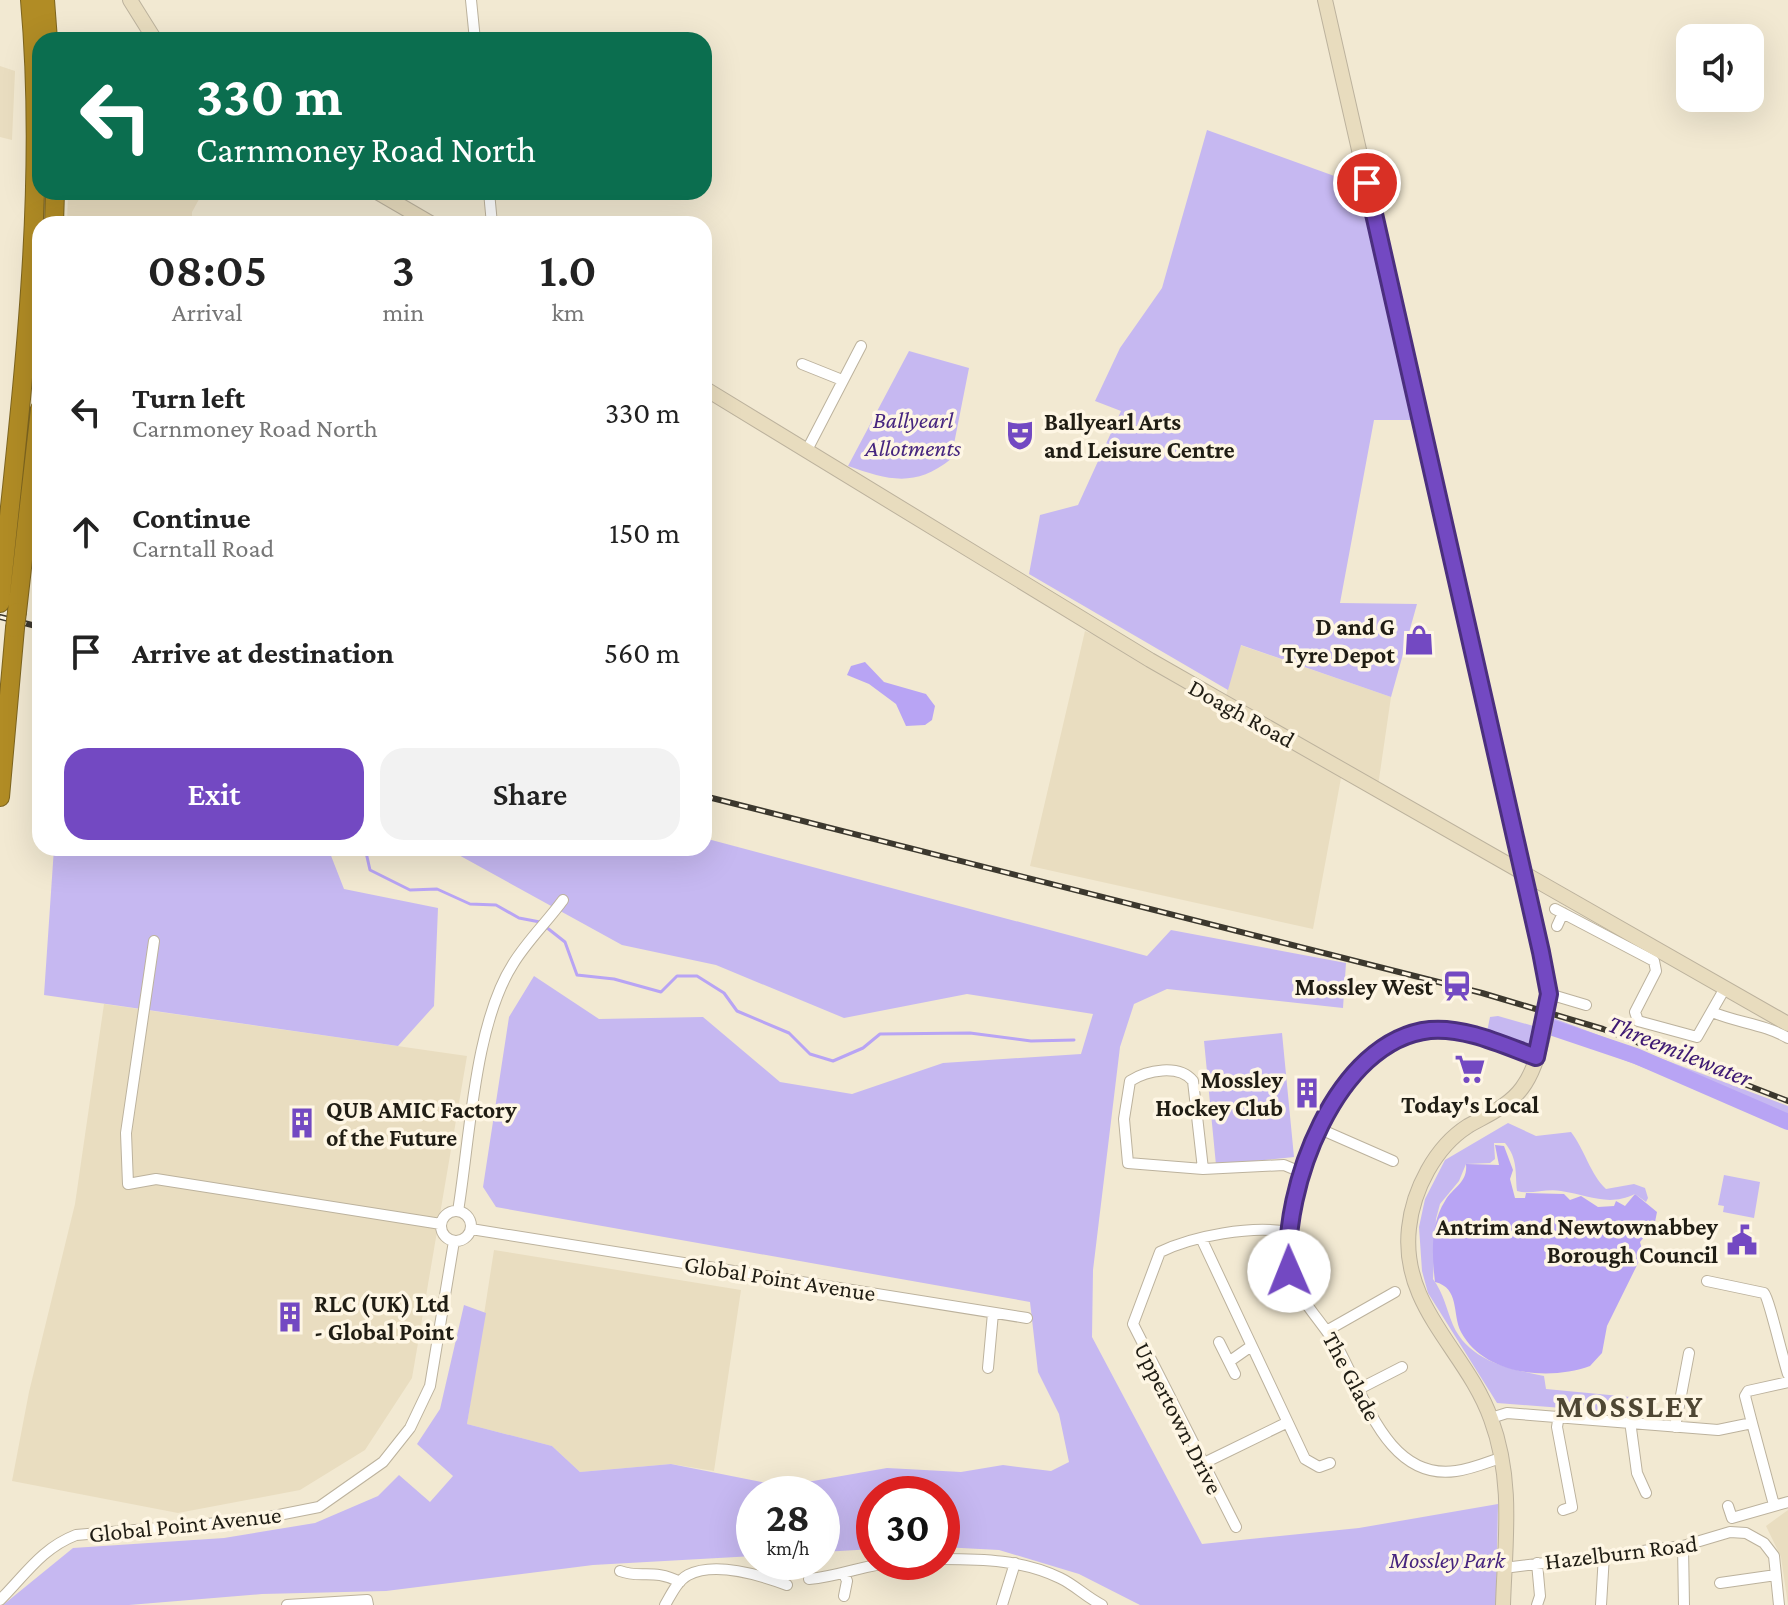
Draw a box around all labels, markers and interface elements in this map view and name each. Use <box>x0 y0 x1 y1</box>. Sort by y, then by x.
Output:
map controls <box>1676 24 1764 112</box>
button: sound <box>1676 24 1764 112</box>
icon: left <box>64 64 168 168</box>
text: 330 m <box>196 65 343 127</box>
text: Carnmoney Road North <box>196 130 536 170</box>
pin <box>1333 149 1401 217</box>
icon: arrive <box>1345 161 1389 205</box>
text: 08:05 <box>147 243 267 296</box>
text: 3 <box>392 243 415 296</box>
text: 1.0 <box>540 243 597 296</box>
text: Arrival <box>172 298 243 327</box>
text: min <box>382 298 424 327</box>
text: km <box>551 298 585 327</box>
text: Turn left <box>132 381 245 414</box>
icon: left <box>64 390 108 434</box>
text: 330 m <box>605 396 680 429</box>
park label: Ballyearl Allotments <box>864 406 962 461</box>
place label: Ballyearl Arts and Leisure Centre <box>1044 408 1235 463</box>
text: Carnmoney Road North <box>132 414 378 443</box>
theatre icon: Ballyearl Arts and Leisure Centre <box>1003 418 1037 452</box>
text: Continue <box>132 501 251 534</box>
icon: ahead <box>64 510 108 554</box>
text: 150 m <box>609 516 680 549</box>
text: Carntall Road <box>132 534 274 563</box>
place label: D and G Tyre Depot <box>1282 613 1395 668</box>
shop icon: D and G Tyre Depot <box>1402 623 1436 657</box>
icon: arrive <box>64 630 108 674</box>
text: Arrive at destination <box>132 636 394 669</box>
text: 560 m <box>604 636 680 669</box>
street label: Doagh Road <box>1184 673 1300 753</box>
button: Exit <box>64 748 364 840</box>
button: Share <box>380 748 680 840</box>
station icon: Mossley West <box>1440 969 1474 1003</box>
place label: Mossley West <box>1295 973 1433 1000</box>
water label: Threemilewater <box>1604 1009 1757 1093</box>
supermarket icon: Today's Local <box>1453 1052 1487 1086</box>
place label: Mossley Hockey Club <box>1155 1066 1283 1121</box>
building icon: Mossley Hockey Club <box>1290 1076 1324 1110</box>
place label: Today's Local <box>1401 1091 1539 1118</box>
place label: QUB AMIC Factory of the Future <box>326 1096 517 1151</box>
building icon: QUB AMIC Factory of the Future <box>285 1106 319 1140</box>
place label: Antrim and Newtownabbey Borough Council <box>1435 1213 1718 1268</box>
public building icon: Antrim and Newtownabbey Borough Council <box>1725 1223 1759 1257</box>
position arrow <box>1247 1229 1331 1313</box>
street label: Global Point Avenue <box>682 1250 878 1306</box>
place label: RLC (UK) Ltd - Global Point <box>314 1290 454 1345</box>
building icon: RLC (UK) Ltd - Global Point <box>273 1300 307 1334</box>
street label: The Glade <box>1317 1327 1387 1425</box>
street label: Uppertown Drive <box>1129 1338 1229 1498</box>
district label: MOSSLEY <box>1555 1388 1705 1424</box>
speed limit sign: 30 <box>856 1476 960 1580</box>
text: 28 <box>766 1495 810 1540</box>
street label: Global Point Avenue <box>87 1500 283 1548</box>
street label: Hazelburn Road <box>1543 1529 1699 1575</box>
text: km/h <box>766 1537 810 1559</box>
park label: Mossley Park <box>1388 1546 1507 1573</box>

